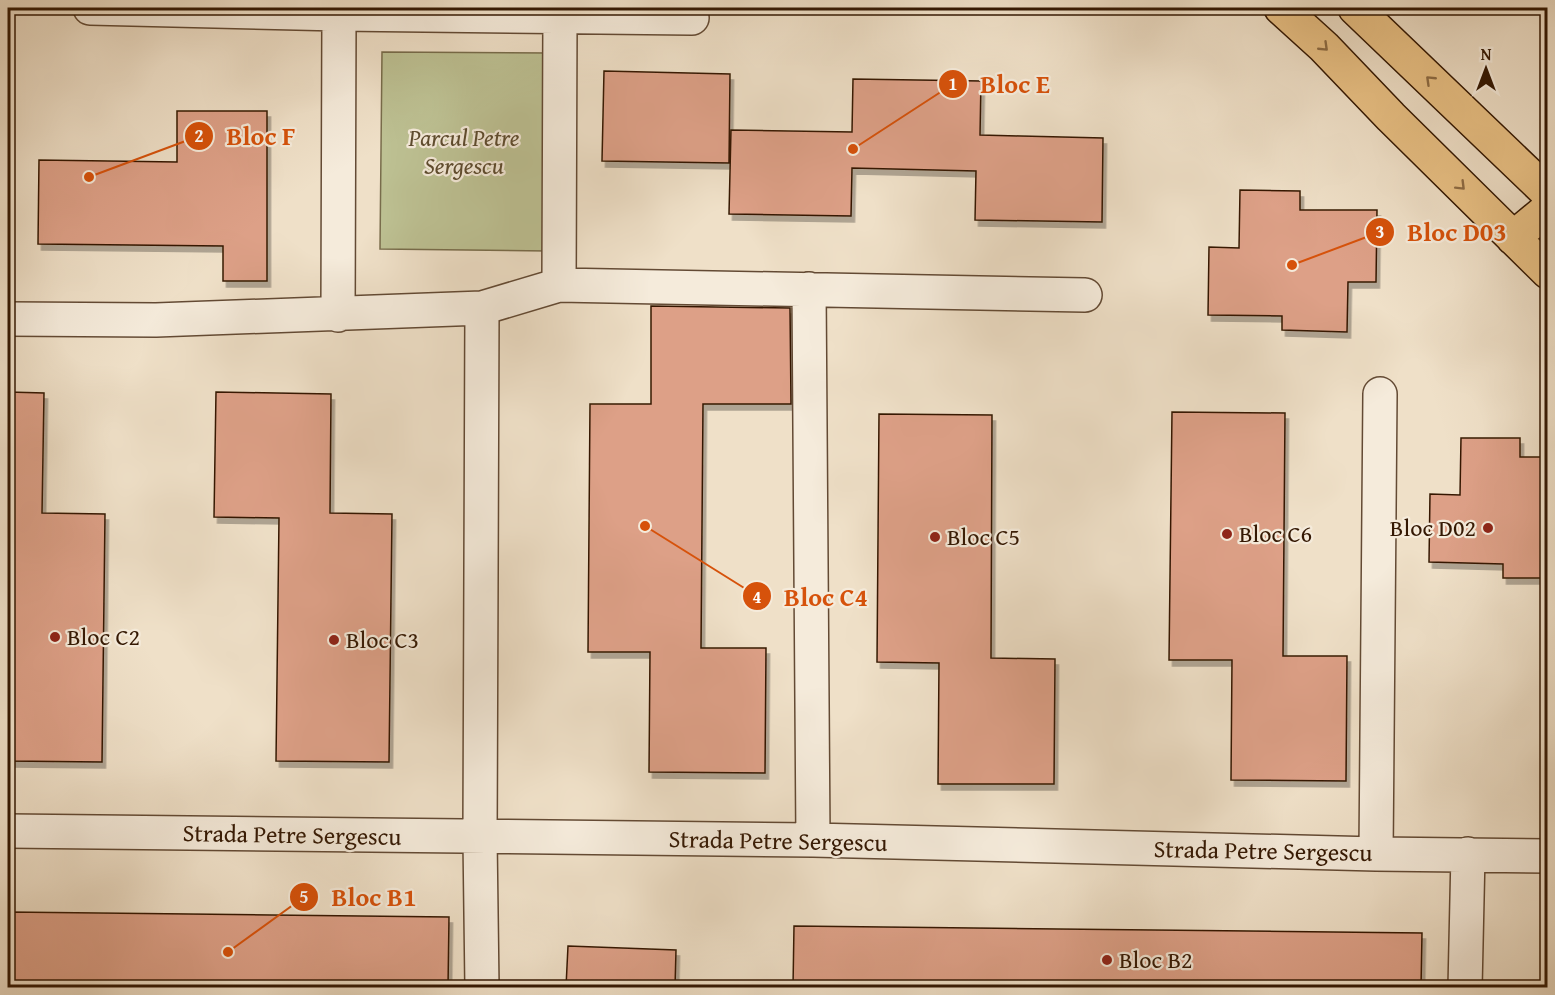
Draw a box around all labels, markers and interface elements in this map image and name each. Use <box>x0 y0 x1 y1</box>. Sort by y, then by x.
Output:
north arrow <box>1456 39 1516 99</box>
one-way arrow <box>1317 40 1327 51</box>
text: N <box>1481 42 1492 66</box>
callout: Bloc E <box>938 62 1061 106</box>
text: Bloc E <box>980 64 1050 103</box>
text: 1 <box>948 70 958 97</box>
one-way arrow <box>1426 76 1437 87</box>
callout: Bloc F <box>184 114 307 158</box>
text: Bloc F <box>226 116 296 155</box>
park label: Parcul Petre Sergescu <box>408 120 520 183</box>
text: 2 <box>194 122 204 149</box>
one-way arrow <box>1453 178 1464 189</box>
callout: Bloc D03 <box>1365 210 1519 254</box>
text: Bloc D03 <box>1407 212 1507 251</box>
text: 3 <box>1375 218 1385 245</box>
place label: Bloc D02 <box>1390 510 1476 545</box>
place label: Bloc C6 <box>1239 516 1312 551</box>
place label: Bloc C5 <box>947 519 1020 554</box>
marker: Bloc D02 <box>1481 521 1495 535</box>
marker: Bloc C6 <box>1220 527 1234 541</box>
marker: Bloc C5 <box>928 530 942 544</box>
callout: Bloc C4 <box>742 574 880 618</box>
text: Bloc C4 <box>784 577 868 616</box>
text: 4 <box>752 583 762 610</box>
place label: Bloc C2 <box>67 619 140 654</box>
place label: Bloc C3 <box>346 622 419 657</box>
marker: Bloc C2 <box>48 630 62 644</box>
marker: Bloc C3 <box>327 633 341 647</box>
street label: Strada Petre Sergescu <box>182 815 402 854</box>
street label: Strada Petre Sergescu <box>668 821 888 860</box>
street label: Strada Petre Sergescu <box>1153 831 1373 870</box>
callout: Bloc B1 <box>289 875 429 919</box>
text: Bloc B1 <box>331 877 417 916</box>
text: 5 <box>299 883 309 910</box>
place label: Bloc B2 <box>1119 942 1193 977</box>
marker: Bloc B2 <box>1100 953 1114 967</box>

